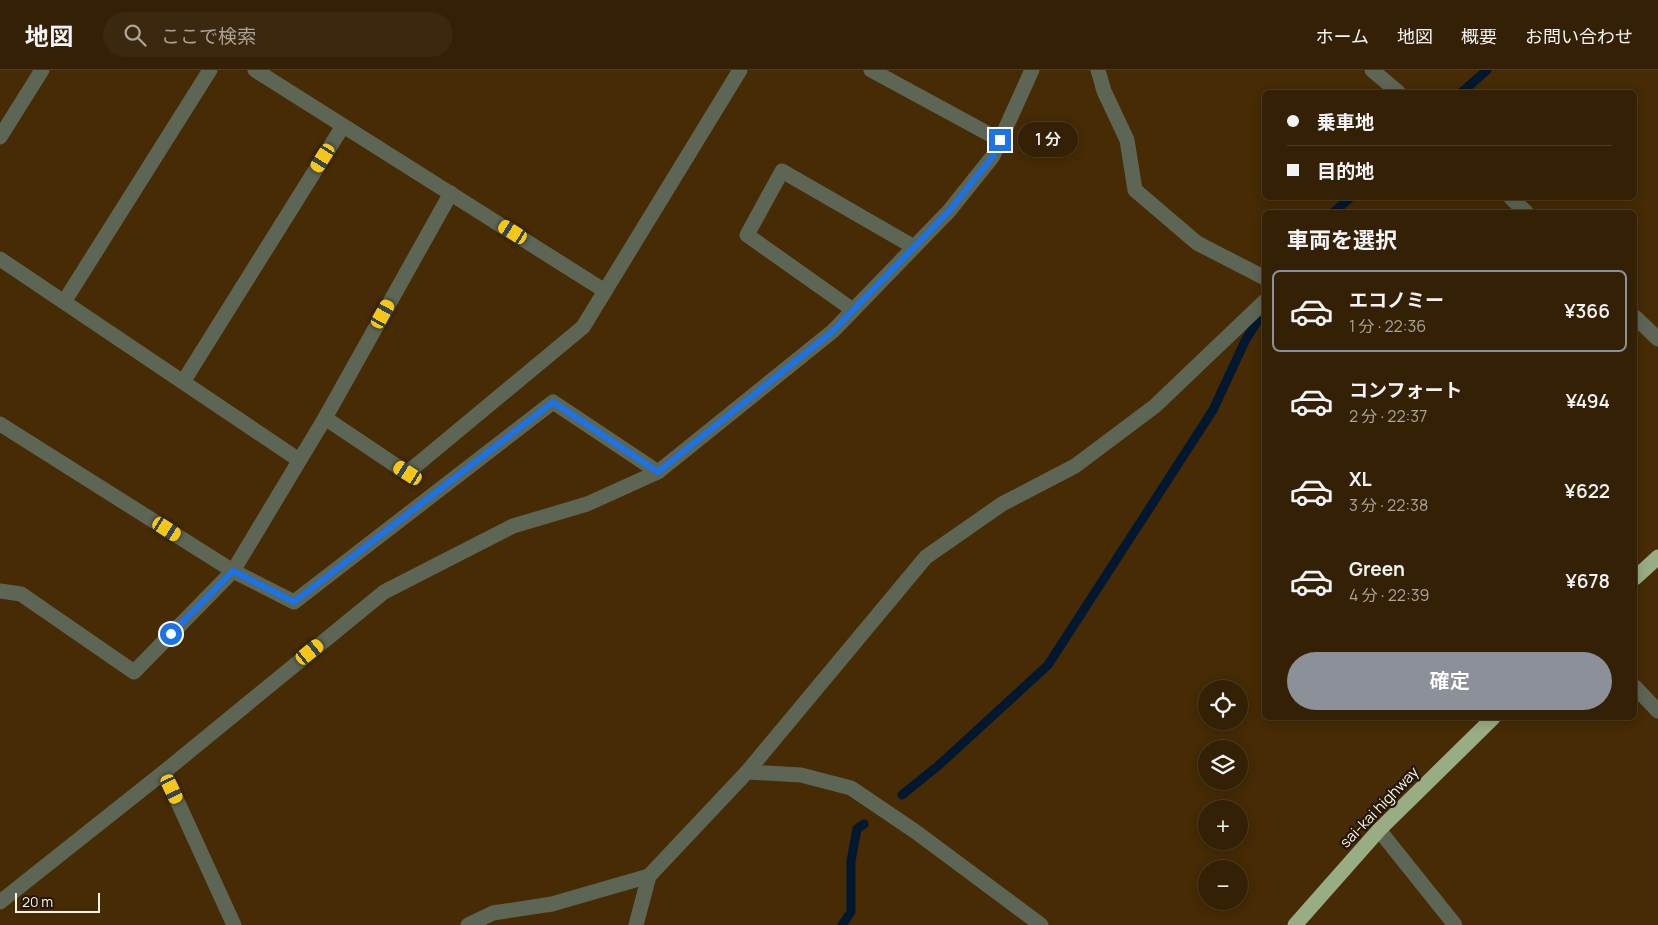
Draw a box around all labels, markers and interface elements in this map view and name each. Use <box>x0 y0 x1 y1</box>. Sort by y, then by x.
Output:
search box <box>103 12 453 57</box>
text: 地図 <box>25 19 73 52</box>
icon: search <box>121 21 149 49</box>
text: ここで検索 <box>161 23 256 49</box>
text: ホーム <box>1316 24 1369 48</box>
text: 地図 <box>1397 24 1433 48</box>
text: 概要 <box>1461 24 1497 48</box>
text: お問い合わせ <box>1525 24 1633 48</box>
text: 乗車地 <box>1317 109 1374 135</box>
callout: 1 分 <box>1018 122 1078 158</box>
text: 1 分 <box>1035 128 1061 150</box>
route end <box>989 129 1011 151</box>
car <box>308 141 337 175</box>
text: 目的地 <box>1317 158 1374 184</box>
car <box>496 218 529 246</box>
text: 車両を選択 <box>1287 225 1397 255</box>
text: エコノミー <box>1349 287 1444 313</box>
icon: car <box>1289 289 1334 334</box>
car <box>369 297 396 331</box>
text: ¥366 <box>1564 298 1610 324</box>
text: 1 分 · 22:36 <box>1349 315 1426 337</box>
text: コンフォート <box>1349 377 1462 403</box>
icon: car <box>1289 379 1334 424</box>
text: ¥494 <box>1566 388 1610 414</box>
text: 2 分 · 22:37 <box>1349 405 1427 427</box>
car <box>391 459 424 487</box>
text: XL <box>1349 466 1372 492</box>
icon: car <box>1289 469 1334 514</box>
text: ¥622 <box>1565 478 1610 504</box>
text: 3 分 · 22:38 <box>1349 494 1428 516</box>
car <box>150 515 183 543</box>
text: Green <box>1349 556 1405 582</box>
icon: car <box>1289 559 1334 604</box>
text: ¥678 <box>1566 568 1610 594</box>
text: 4 分 · 22:39 <box>1349 584 1429 606</box>
route start <box>160 623 182 645</box>
car <box>293 637 326 667</box>
button: 確定 <box>1287 652 1612 710</box>
map controls <box>1198 680 1248 910</box>
button: locate <box>1198 680 1248 730</box>
button: layers <box>1198 740 1248 790</box>
street label: sai-kai highway <box>1335 762 1423 852</box>
car <box>158 772 185 806</box>
button: + <box>1198 800 1248 850</box>
button: − <box>1198 860 1248 910</box>
scale bar <box>15 890 100 913</box>
text: 20 m <box>22 892 53 911</box>

